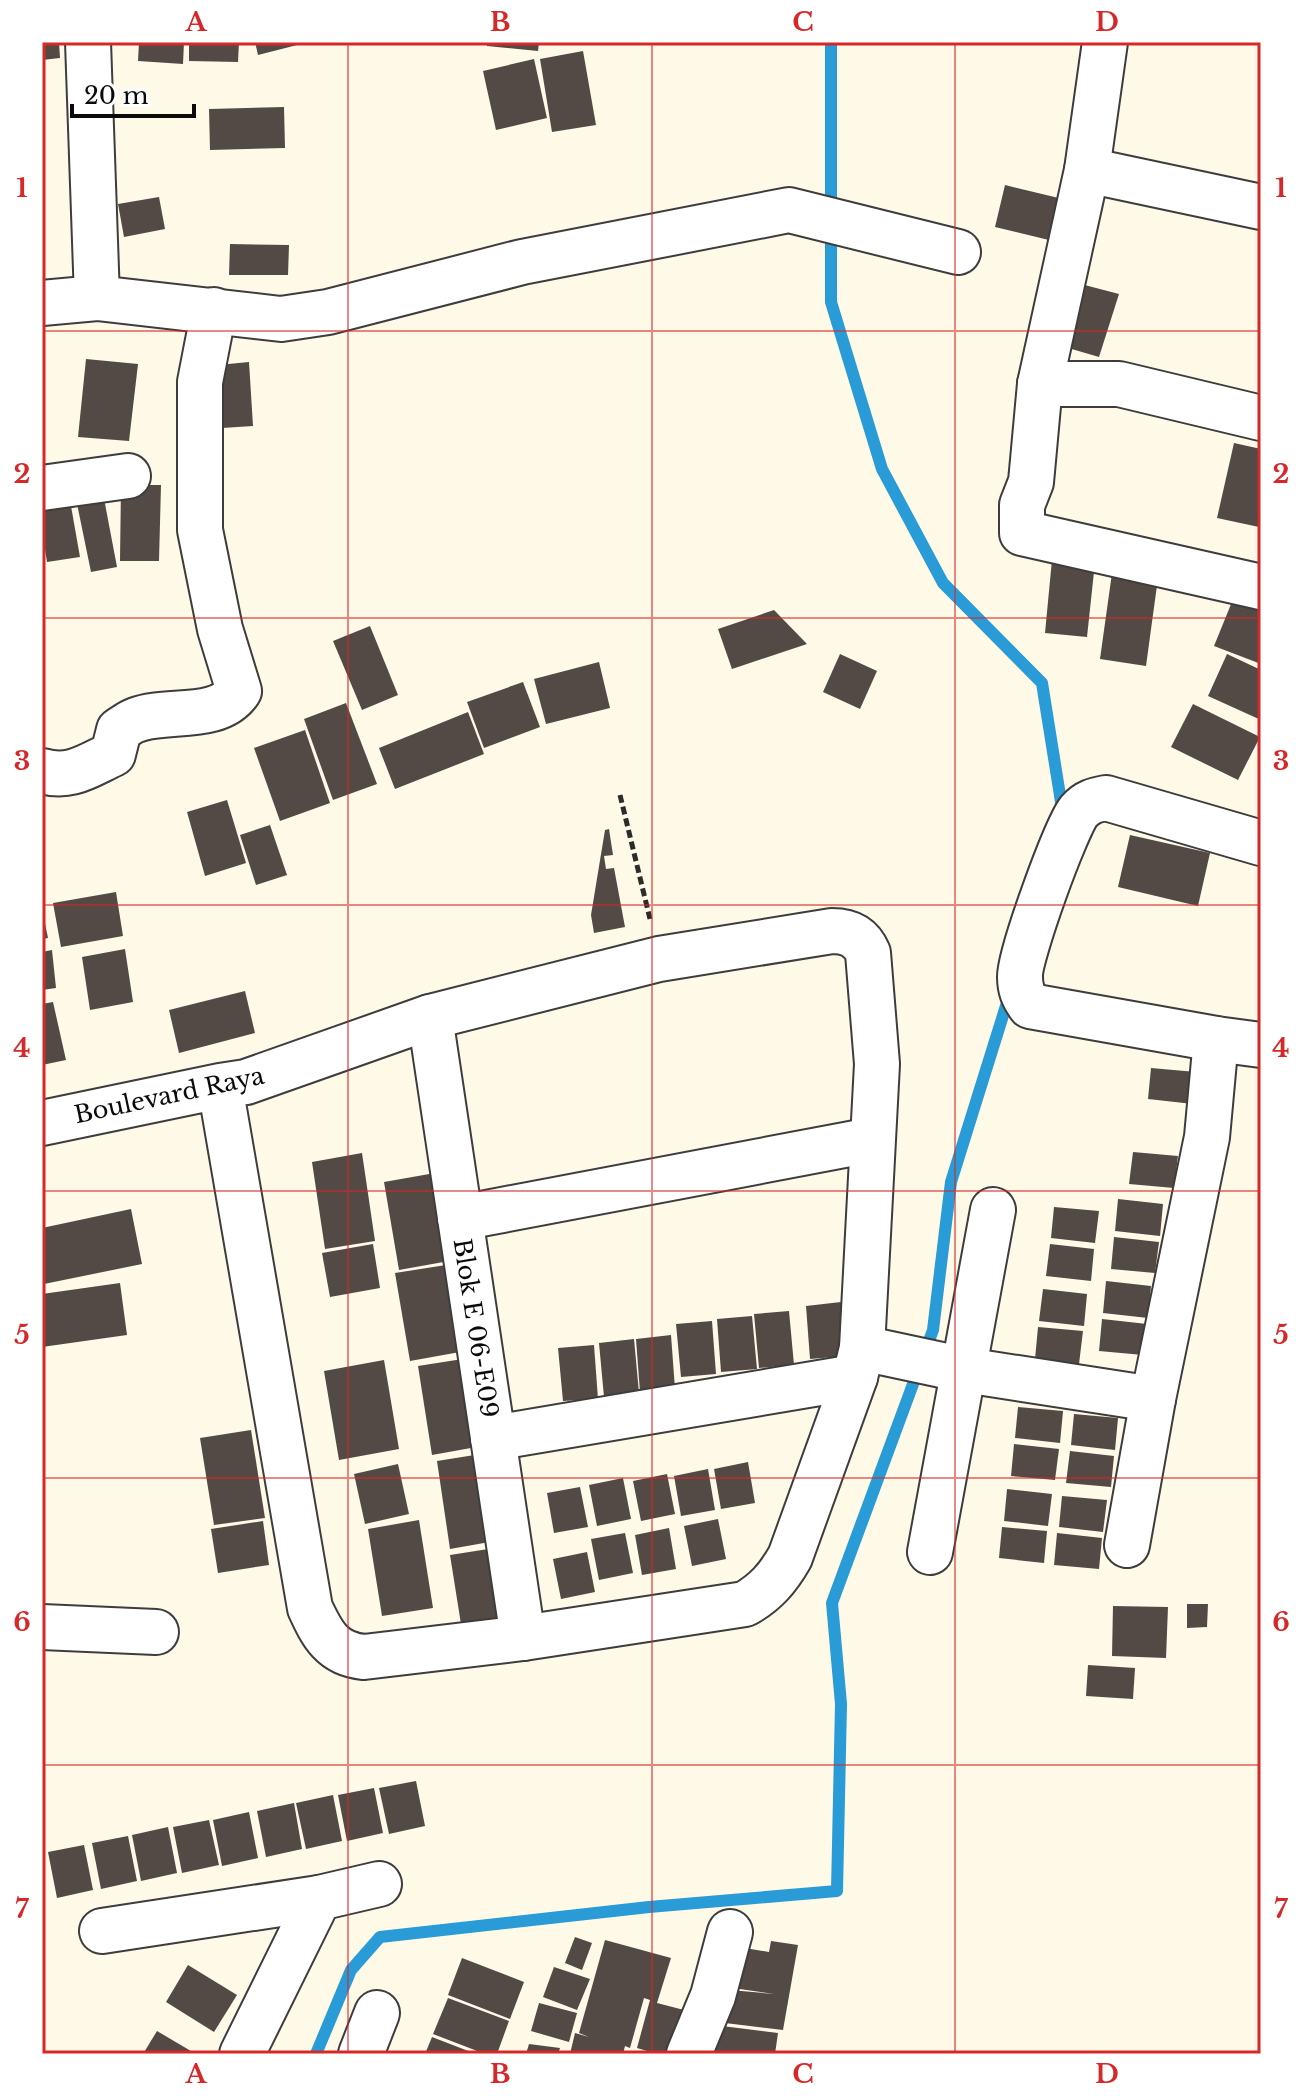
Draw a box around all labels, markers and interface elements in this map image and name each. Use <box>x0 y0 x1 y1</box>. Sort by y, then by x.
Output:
text: A <box>184 6 207 38</box>
text: B <box>490 6 510 38</box>
text: C <box>792 6 814 38</box>
text: D <box>1095 6 1119 38</box>
scale bar <box>72 68 194 118</box>
text: 20 m <box>84 81 149 110</box>
text: 1 <box>16 172 28 204</box>
text: 1 <box>1275 172 1287 204</box>
text: 2 <box>14 458 30 490</box>
text: 2 <box>1273 458 1289 490</box>
text: 3 <box>14 745 30 777</box>
text: 3 <box>1273 745 1289 777</box>
text: 4 <box>13 1032 31 1064</box>
text: 4 <box>1272 1032 1290 1064</box>
street label: Boulevard Raya <box>71 1061 267 1129</box>
street label: Blok E 06-E09 <box>448 1236 504 1420</box>
text: 5 <box>14 1319 30 1351</box>
text: 5 <box>1273 1319 1289 1351</box>
text: 6 <box>13 1606 31 1638</box>
text: 6 <box>1272 1606 1290 1638</box>
text: 7 <box>15 1893 29 1925</box>
text: 7 <box>1274 1893 1288 1925</box>
text: A <box>184 2058 207 2090</box>
text: B <box>490 2058 510 2090</box>
text: C <box>792 2058 814 2090</box>
text: D <box>1095 2058 1119 2090</box>

